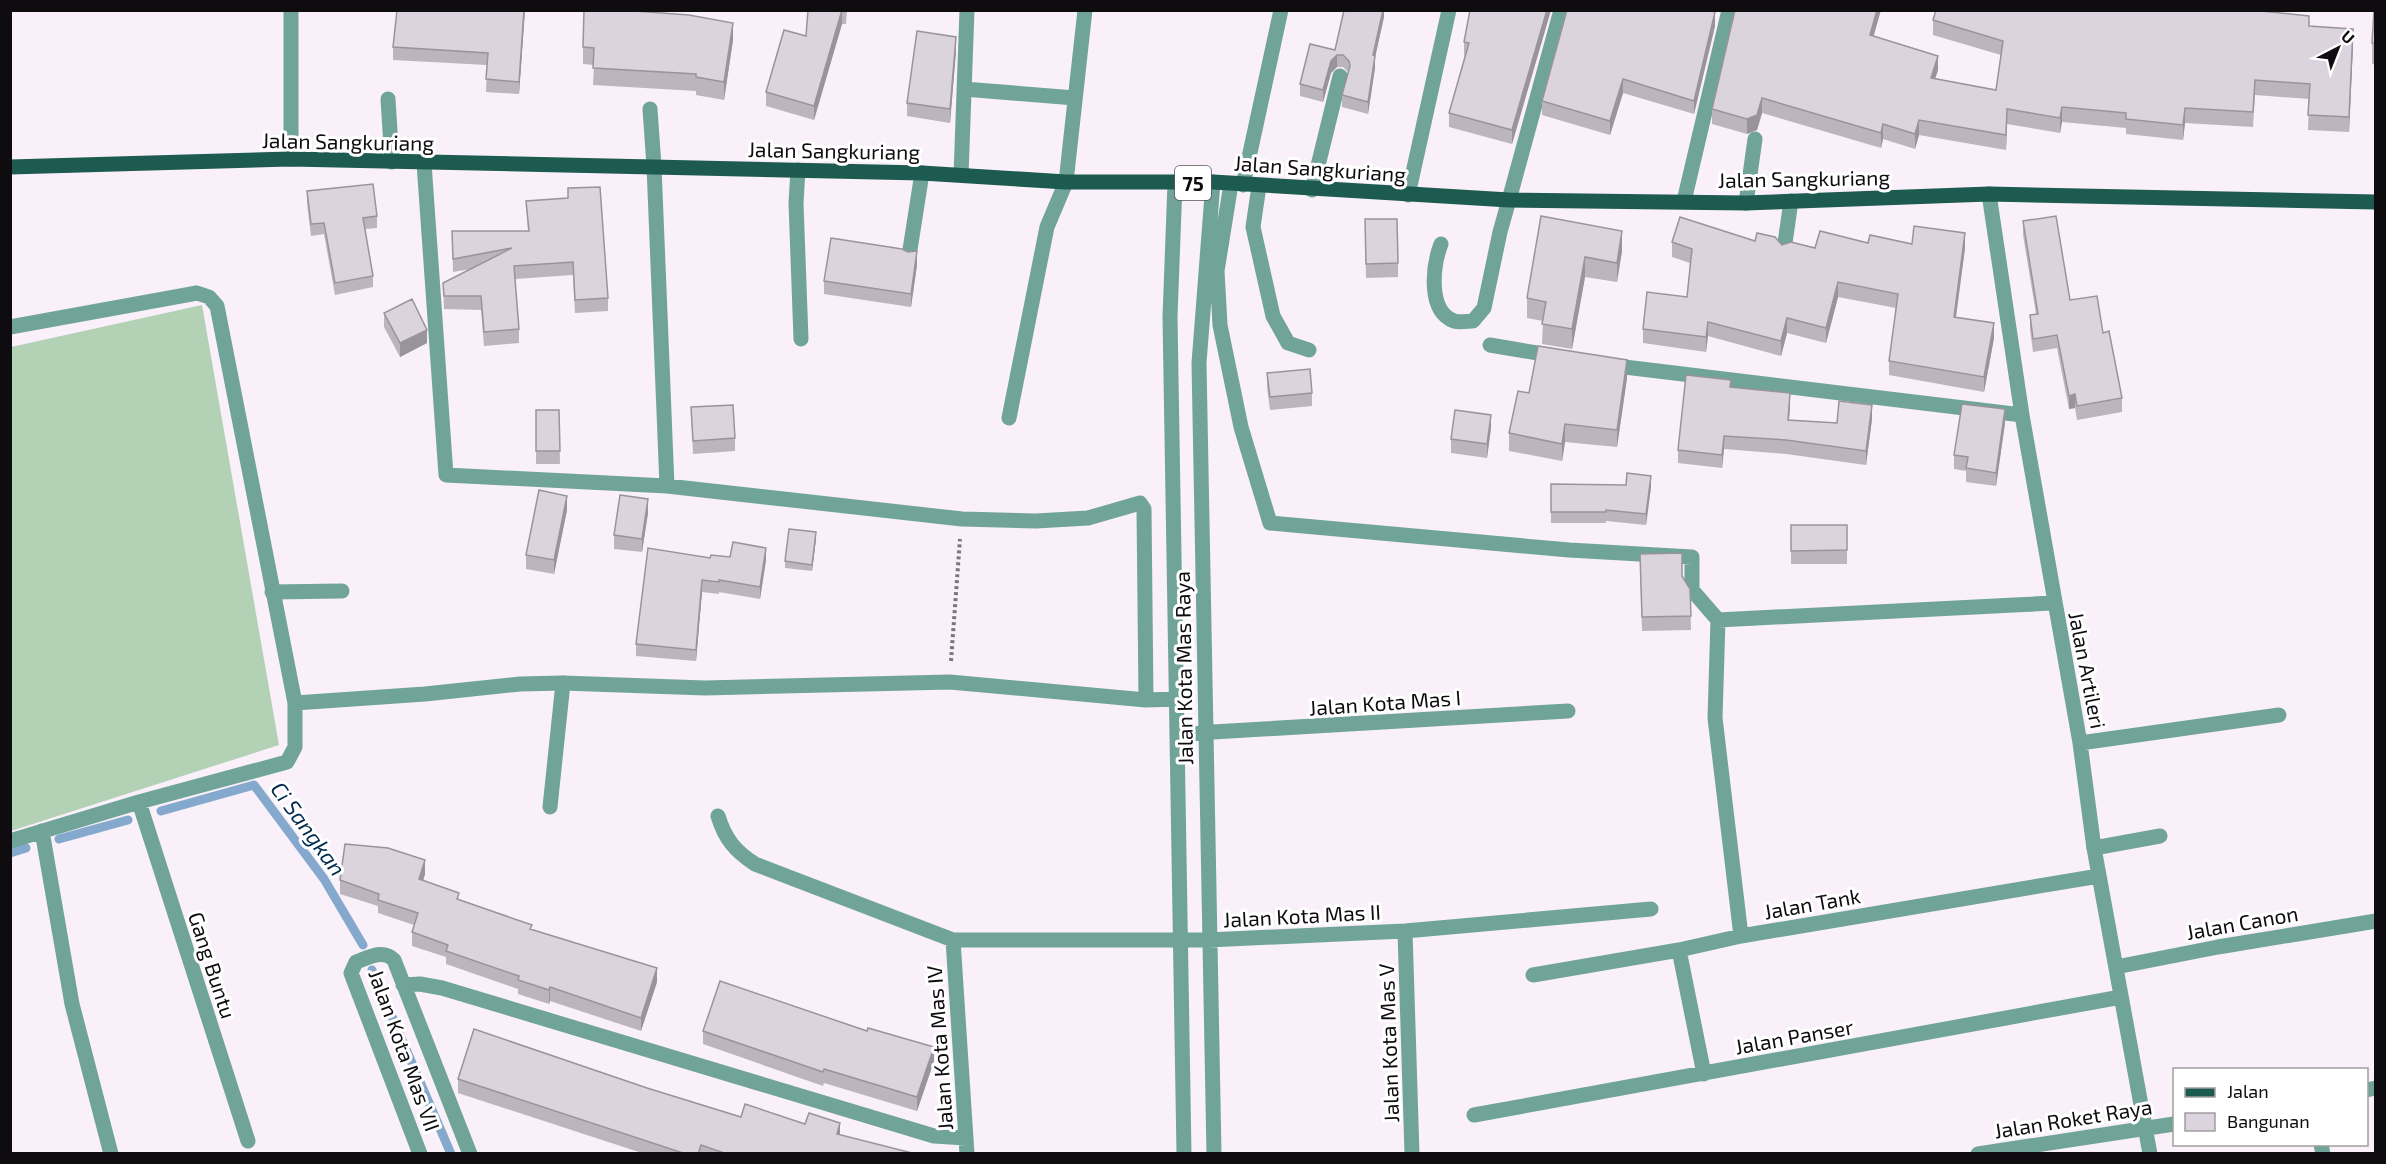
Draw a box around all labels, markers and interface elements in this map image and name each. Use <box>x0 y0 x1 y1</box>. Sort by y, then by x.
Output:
north arrow <box>2308 18 2368 78</box>
text: U <box>2338 26 2359 47</box>
street label: Jalan Sangkuriang <box>262 127 435 155</box>
street label: Jalan Sangkuriang <box>748 136 921 164</box>
street label: Jalan Sangkuriang <box>1233 150 1407 186</box>
street label: Jalan Sangkuriang <box>1718 164 1891 192</box>
road number: 75 <box>1175 166 1211 200</box>
street label: Jalan Kota Mas Raya <box>1169 571 1197 765</box>
street label: Jalan Artileri <box>2064 609 2112 731</box>
street label: Jalan Kota Mas I <box>1308 684 1462 720</box>
water label: Ci Sangkan <box>266 776 352 880</box>
street label: Jalan Tank <box>1762 882 1862 924</box>
street label: Jalan Kota Mas II <box>1223 898 1381 932</box>
street label: Jalan Canon <box>2184 900 2300 944</box>
street label: Gang Buntu <box>184 909 242 1021</box>
street label: Jalan Kota Mas V <box>1373 963 1403 1123</box>
street label: Jalan Kota Mas IV <box>921 965 957 1131</box>
street label: Jalan Kota Mas VII <box>364 966 446 1134</box>
street label: Jalan Panser <box>1733 1013 1856 1059</box>
legend <box>2173 1068 2368 1146</box>
text: Jalan <box>2227 1080 2269 1102</box>
street label: Jalan Roket Raya <box>1992 1093 2154 1143</box>
text: Bangunan <box>2227 1110 2310 1132</box>

